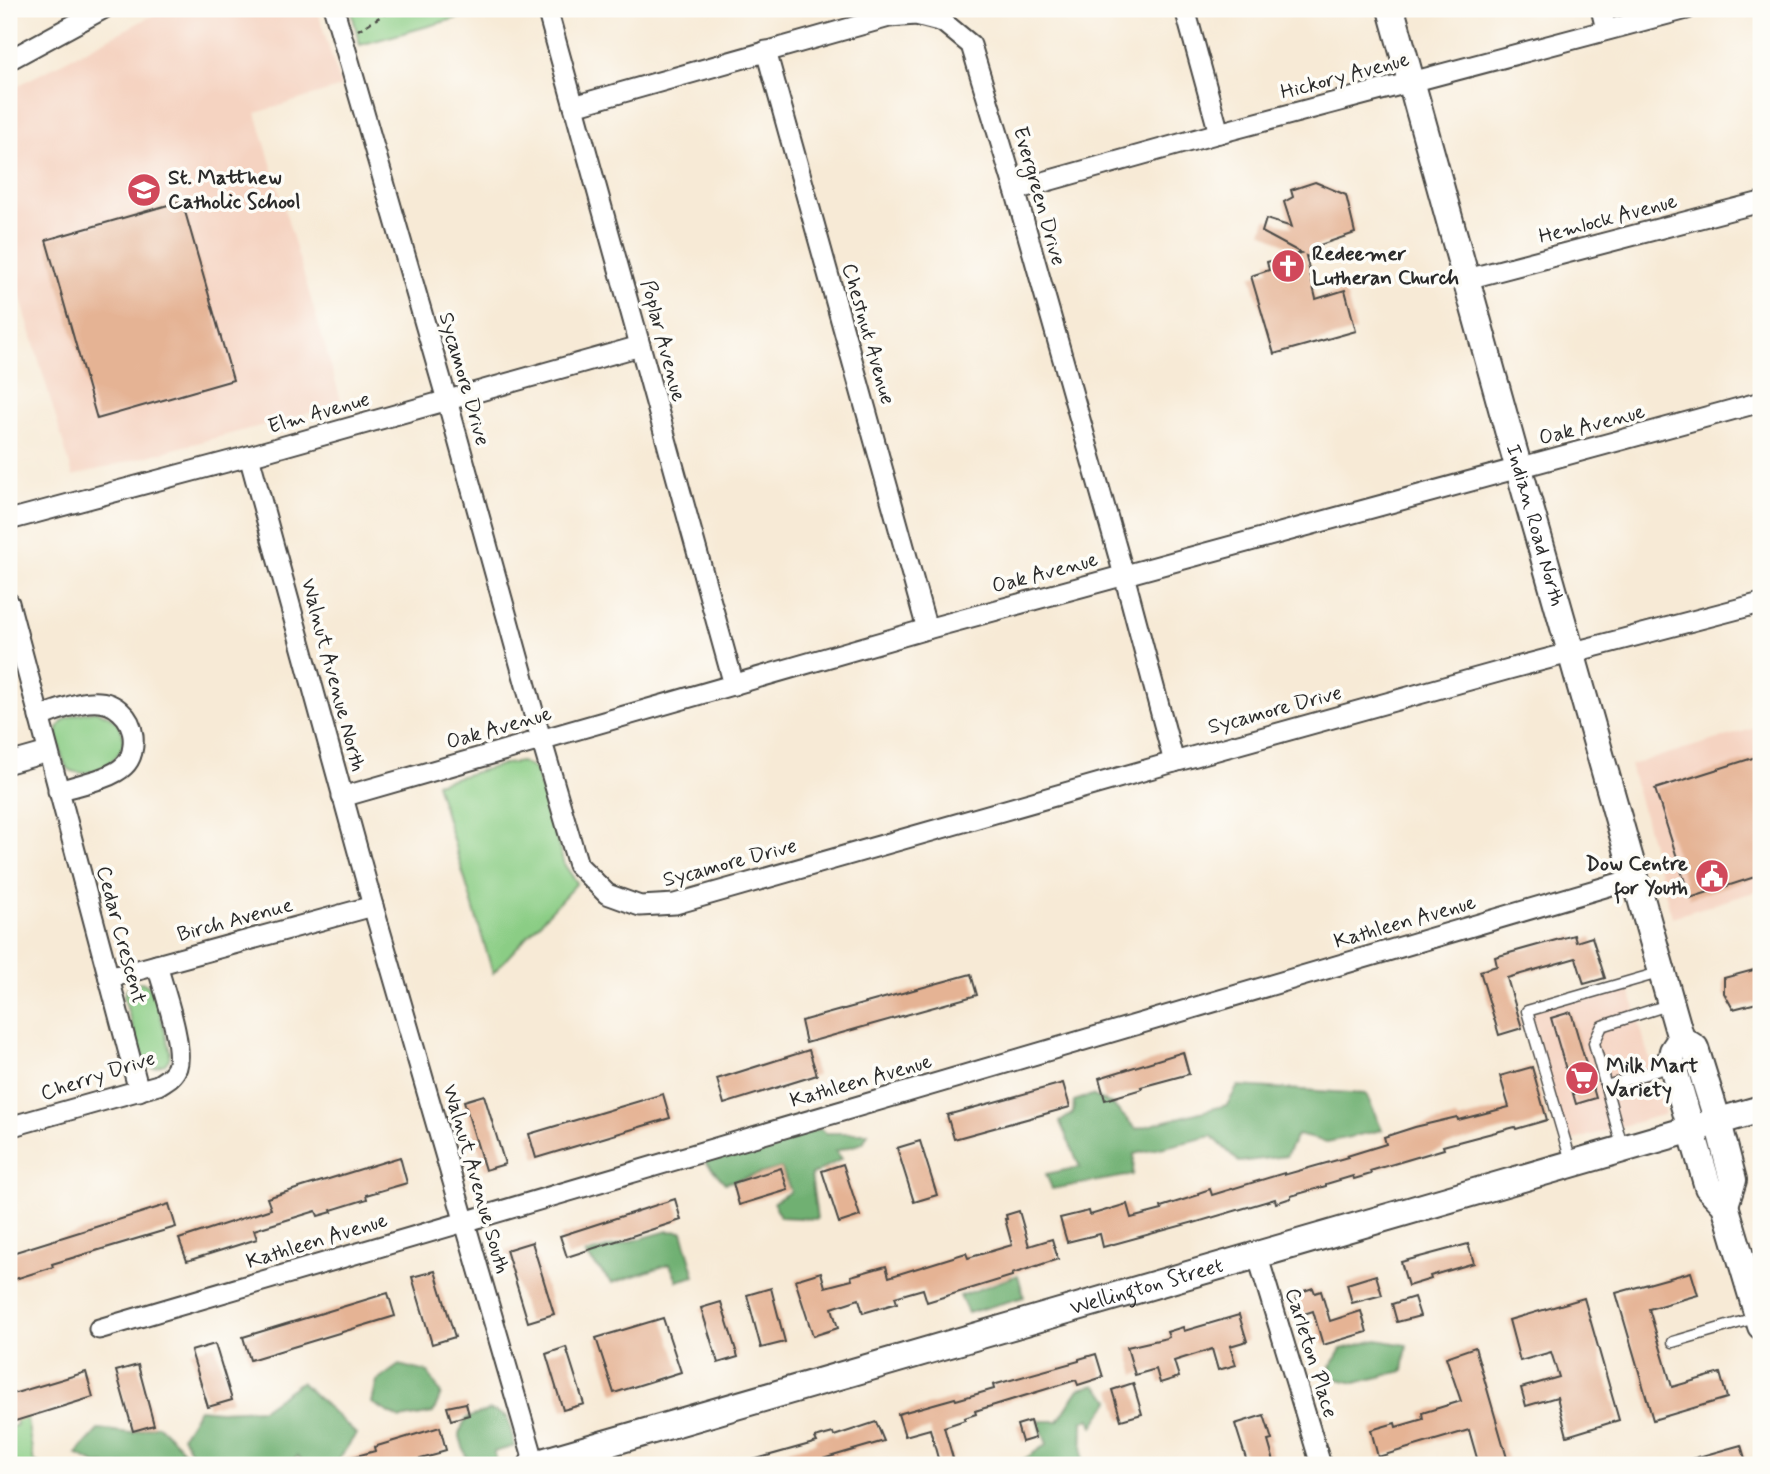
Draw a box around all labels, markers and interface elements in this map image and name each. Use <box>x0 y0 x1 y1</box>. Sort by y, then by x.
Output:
street label: Hickory Avenue <box>1277 45 1413 107</box>
street label: Evergreen Drive <box>1005 123 1072 269</box>
place label: St. Matthew Catholic School <box>168 164 300 216</box>
school or university icon: St. Matthew Catholic School <box>125 171 163 209</box>
street label: Hemlock Avenue <box>1536 187 1681 251</box>
place label: Redeemer Lutheran Church <box>1312 240 1460 292</box>
church icon: Redeemer Lutheran Church <box>1269 247 1307 285</box>
street label: Chestnut Avenue <box>834 260 902 408</box>
street label: Poplar Avenue <box>633 277 693 405</box>
street label: Sycamore Drive <box>432 309 496 449</box>
street label: Elm Avenue <box>265 385 373 441</box>
street label: Oak Avenue <box>1536 397 1648 453</box>
street label: Indian Road North <box>1499 441 1571 610</box>
street label: Oak Avenue <box>989 545 1101 601</box>
street label: Walnut Avenue North <box>294 575 372 775</box>
street label: Sycamore Drive <box>1205 679 1345 741</box>
street label: Oak Avenue <box>443 700 555 756</box>
street label: Sycamore Drive <box>660 832 800 894</box>
place label: Dow Centre for Youth <box>1585 850 1688 904</box>
public building icon: Dow Centre for Youth <box>1693 857 1731 895</box>
street label: Cedar Crescent <box>89 863 153 1007</box>
street label: Kathleen Avenue <box>1331 888 1479 956</box>
street label: Birch Avenue <box>174 891 296 949</box>
street label: Cherry Drive <box>37 1044 159 1108</box>
street label: Kathleen Avenue <box>787 1047 935 1115</box>
place label: Milk Mart Variety <box>1606 1052 1698 1104</box>
supermarket icon: Milk Mart Variety <box>1563 1059 1601 1097</box>
street label: Walnut Avenue South <box>436 1081 516 1277</box>
street label: Kathleen Avenue <box>243 1206 391 1276</box>
street label: Wellington Street <box>1067 1251 1227 1322</box>
street label: Carleton Place <box>1278 1285 1344 1421</box>

